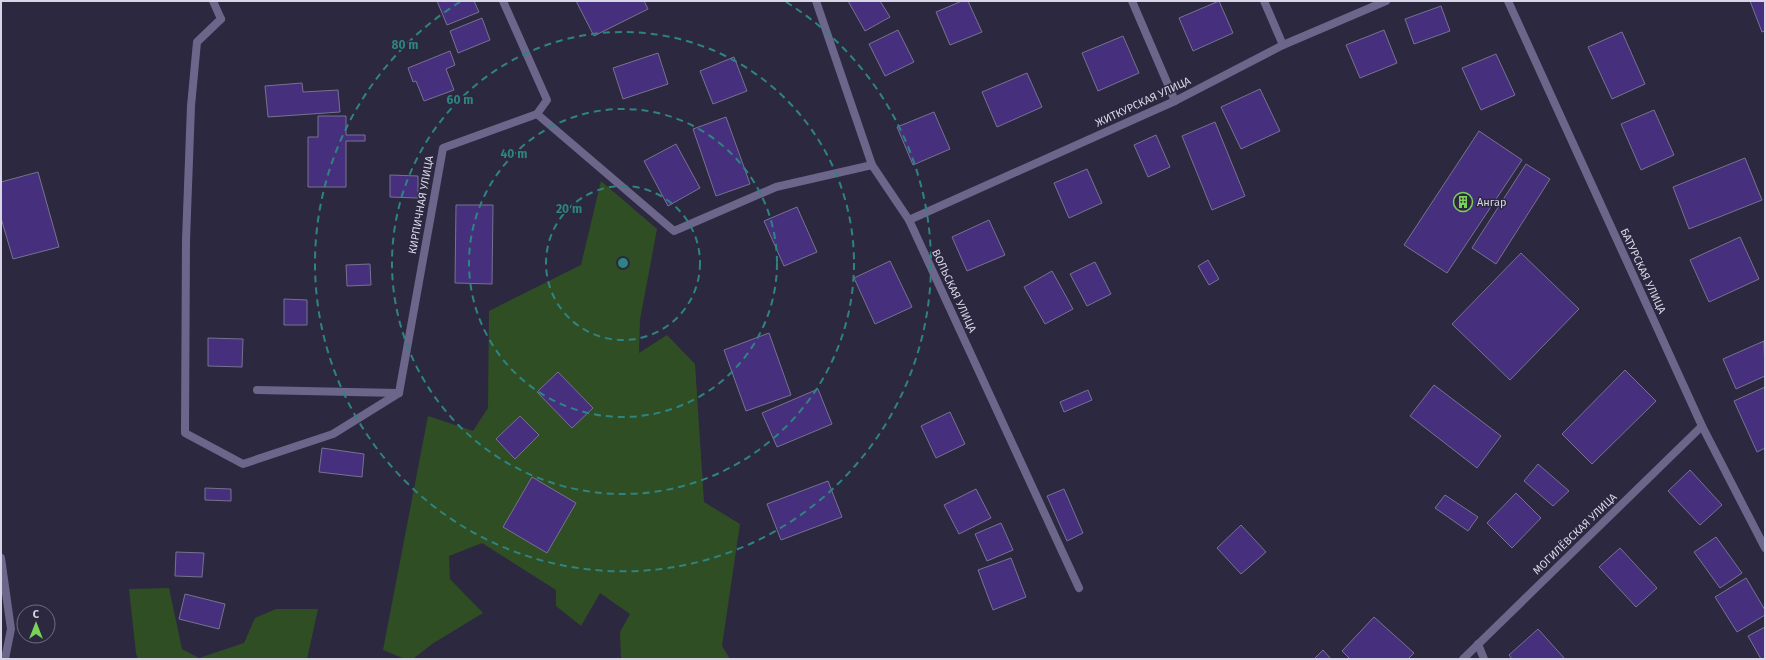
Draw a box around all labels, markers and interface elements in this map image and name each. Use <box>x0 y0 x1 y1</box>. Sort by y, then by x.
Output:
text: 80 m <box>392 38 418 52</box>
street label: ЖИТКУРСКАЯ УЛИЦА <box>1093 74 1193 130</box>
text: 60 m <box>447 93 473 107</box>
text: 40 m <box>501 147 527 161</box>
street label: КИРПИЧНАЯ УЛИЦА <box>406 154 436 255</box>
building icon: Ангар <box>1452 191 1474 213</box>
place label: Ангар <box>1477 196 1507 209</box>
text: 20 m <box>556 202 582 216</box>
street label: БАТУРСКАЯ УЛИЦА <box>1618 226 1669 316</box>
street label: ВОЛЬСКАЯ УЛИЦА <box>929 247 979 335</box>
centre of rings <box>616 256 630 270</box>
street label: МОГИЛЁВСКАЯ УЛИЦА <box>1530 489 1620 577</box>
north arrow <box>16 604 56 644</box>
text: С <box>33 608 40 621</box>

